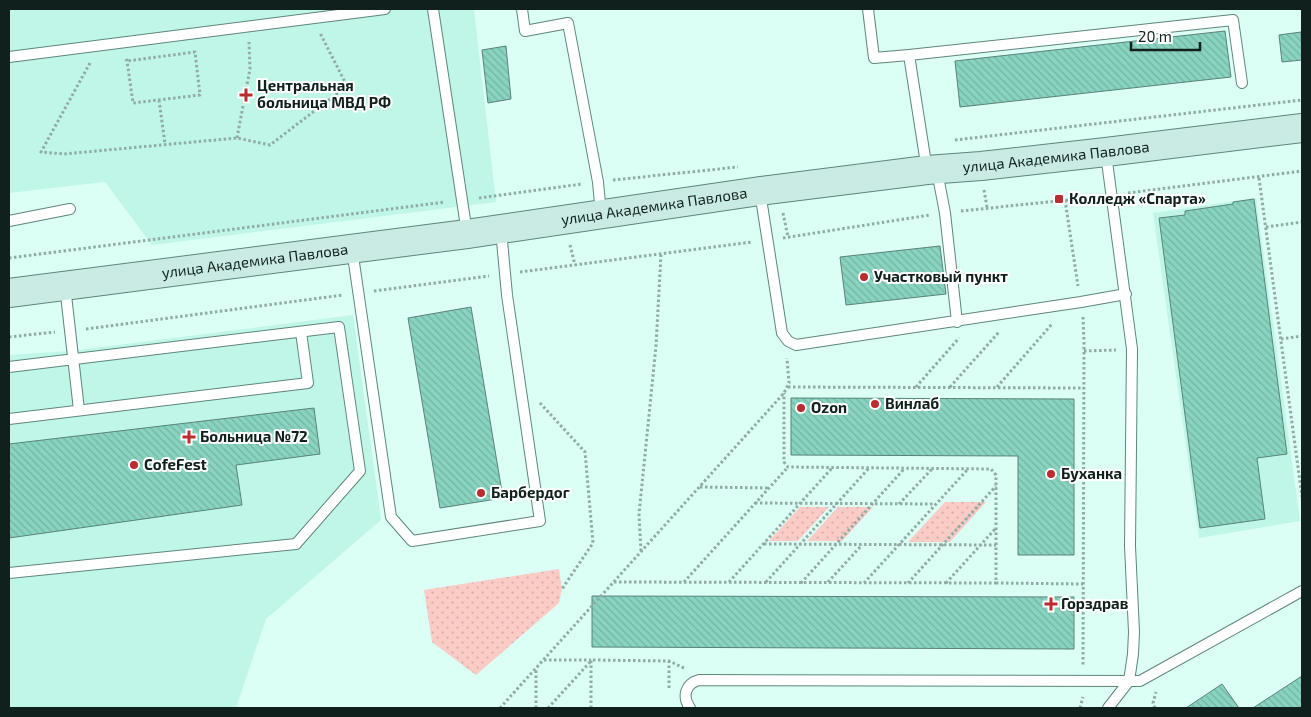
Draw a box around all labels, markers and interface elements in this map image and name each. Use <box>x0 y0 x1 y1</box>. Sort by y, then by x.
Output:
scale bar <box>1131 20 1200 52</box>
text: 20 m <box>1138 27 1172 45</box>
place label: Центральная больница МВД РФ <box>257 76 391 111</box>
marker: Центральная больница МВД РФ <box>239 88 253 102</box>
street label: улица Академика Павлова <box>962 137 1150 176</box>
street label: улица Академика Павлова <box>560 183 748 229</box>
place label: Колледж «Спарта» <box>1069 189 1206 207</box>
marker: Колледж «Спарта» <box>1053 193 1065 205</box>
street label: улица Академика Павлова <box>161 239 349 282</box>
place label: Участковый пункт <box>874 267 1008 285</box>
marker: Участковый пункт <box>858 271 870 283</box>
place label: Винлаб <box>885 394 939 412</box>
place label: Ozon <box>811 398 847 416</box>
marker: Винлаб <box>869 398 881 410</box>
marker: Ozon <box>795 402 807 414</box>
place label: Больница №72 <box>200 427 308 445</box>
marker: Больница №72 <box>182 430 196 444</box>
place label: CofeFest <box>144 455 207 473</box>
marker: CofeFest <box>128 459 140 471</box>
place label: Буханка <box>1061 464 1122 482</box>
marker: Буханка <box>1045 468 1057 480</box>
place label: Барбердог <box>491 483 570 501</box>
marker: Барбердог <box>475 487 487 499</box>
place label: Горздрав <box>1061 594 1129 612</box>
marker: Горздрав <box>1045 598 1057 610</box>

